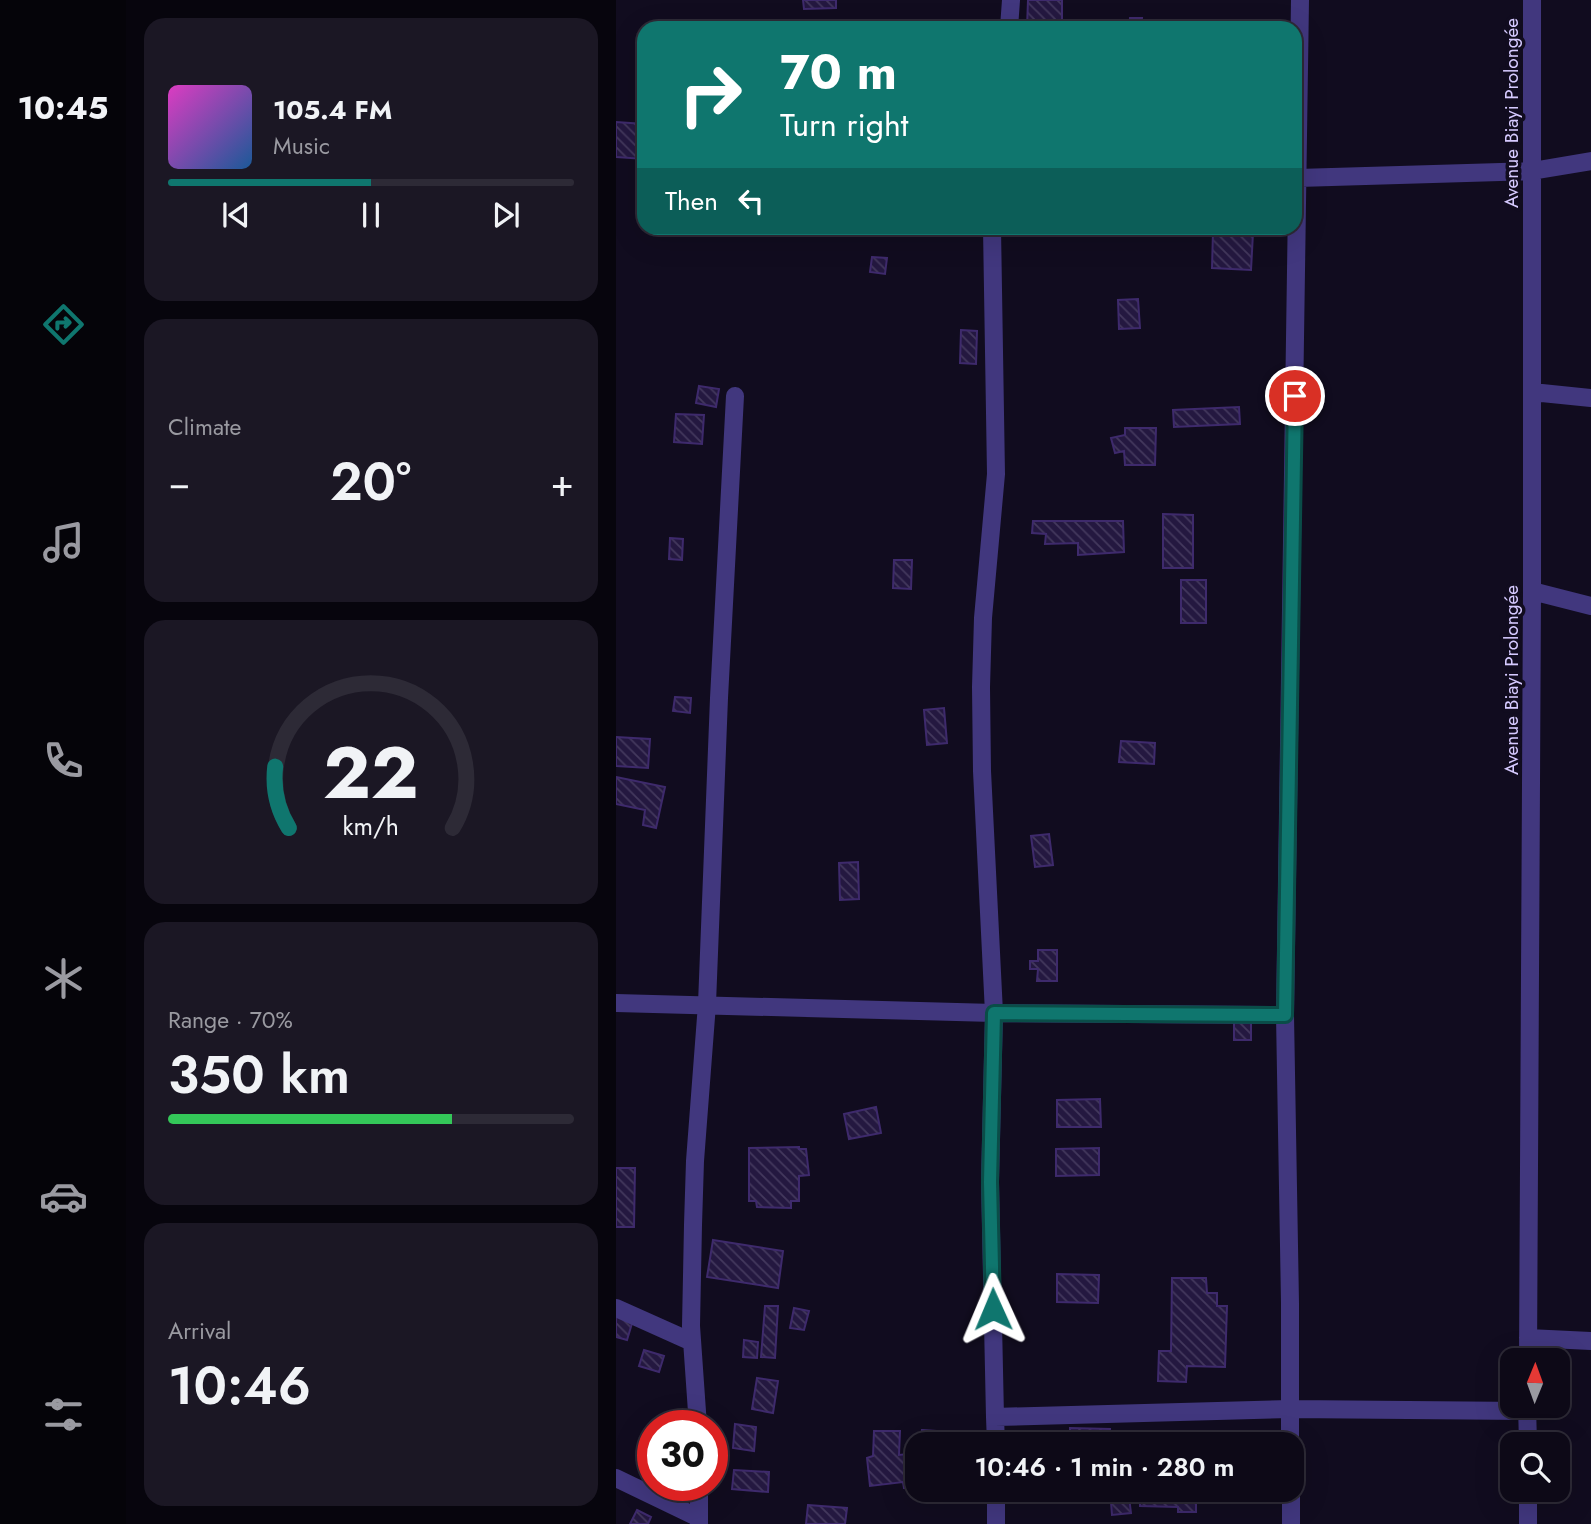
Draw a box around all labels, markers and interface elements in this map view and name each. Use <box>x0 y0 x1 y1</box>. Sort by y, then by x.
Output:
street label: Avenue Biayi Prolongée <box>1498 18 1525 208</box>
text: 70 m <box>780 37 897 107</box>
icon: right <box>665 49 756 140</box>
text: 10:45 <box>18 85 108 131</box>
text: 105.4 FM <box>273 91 392 129</box>
text: Turn right <box>780 102 909 148</box>
text: Music <box>273 129 330 163</box>
text: Then <box>665 182 718 220</box>
icon: left <box>732 182 770 220</box>
icon: previous <box>217 196 255 234</box>
icon: pause <box>352 196 390 234</box>
icon: next <box>487 196 525 234</box>
icon: directions <box>39 300 88 349</box>
pin <box>1265 366 1325 426</box>
icon: arrive <box>1276 377 1314 415</box>
text: Climate <box>168 410 241 444</box>
text: 20° <box>330 444 411 520</box>
text: − <box>168 455 190 510</box>
text: + <box>551 455 574 510</box>
icon: music <box>39 518 88 567</box>
street label: Avenue Biayi Prolongée <box>1498 585 1525 775</box>
text: 22 <box>323 720 419 825</box>
icon: phone <box>39 736 88 785</box>
text: km/h <box>343 808 399 844</box>
icon: climate <box>39 954 88 1003</box>
text: Range · 70% <box>168 1003 293 1037</box>
text: 350 km <box>168 1037 350 1113</box>
icon: car <box>39 1172 88 1221</box>
position arrow <box>956 1272 1030 1346</box>
text: Arrival <box>168 1314 231 1348</box>
text: 10:46 <box>168 1348 311 1424</box>
north arrow <box>1500 1348 1570 1418</box>
map controls <box>1500 1348 1570 1502</box>
icon: filters <box>39 1390 88 1439</box>
speed limit sign: 30 <box>637 1410 728 1501</box>
button: search <box>1500 1432 1570 1502</box>
text: 10:46 · 1 min · 280 m <box>975 1448 1234 1486</box>

